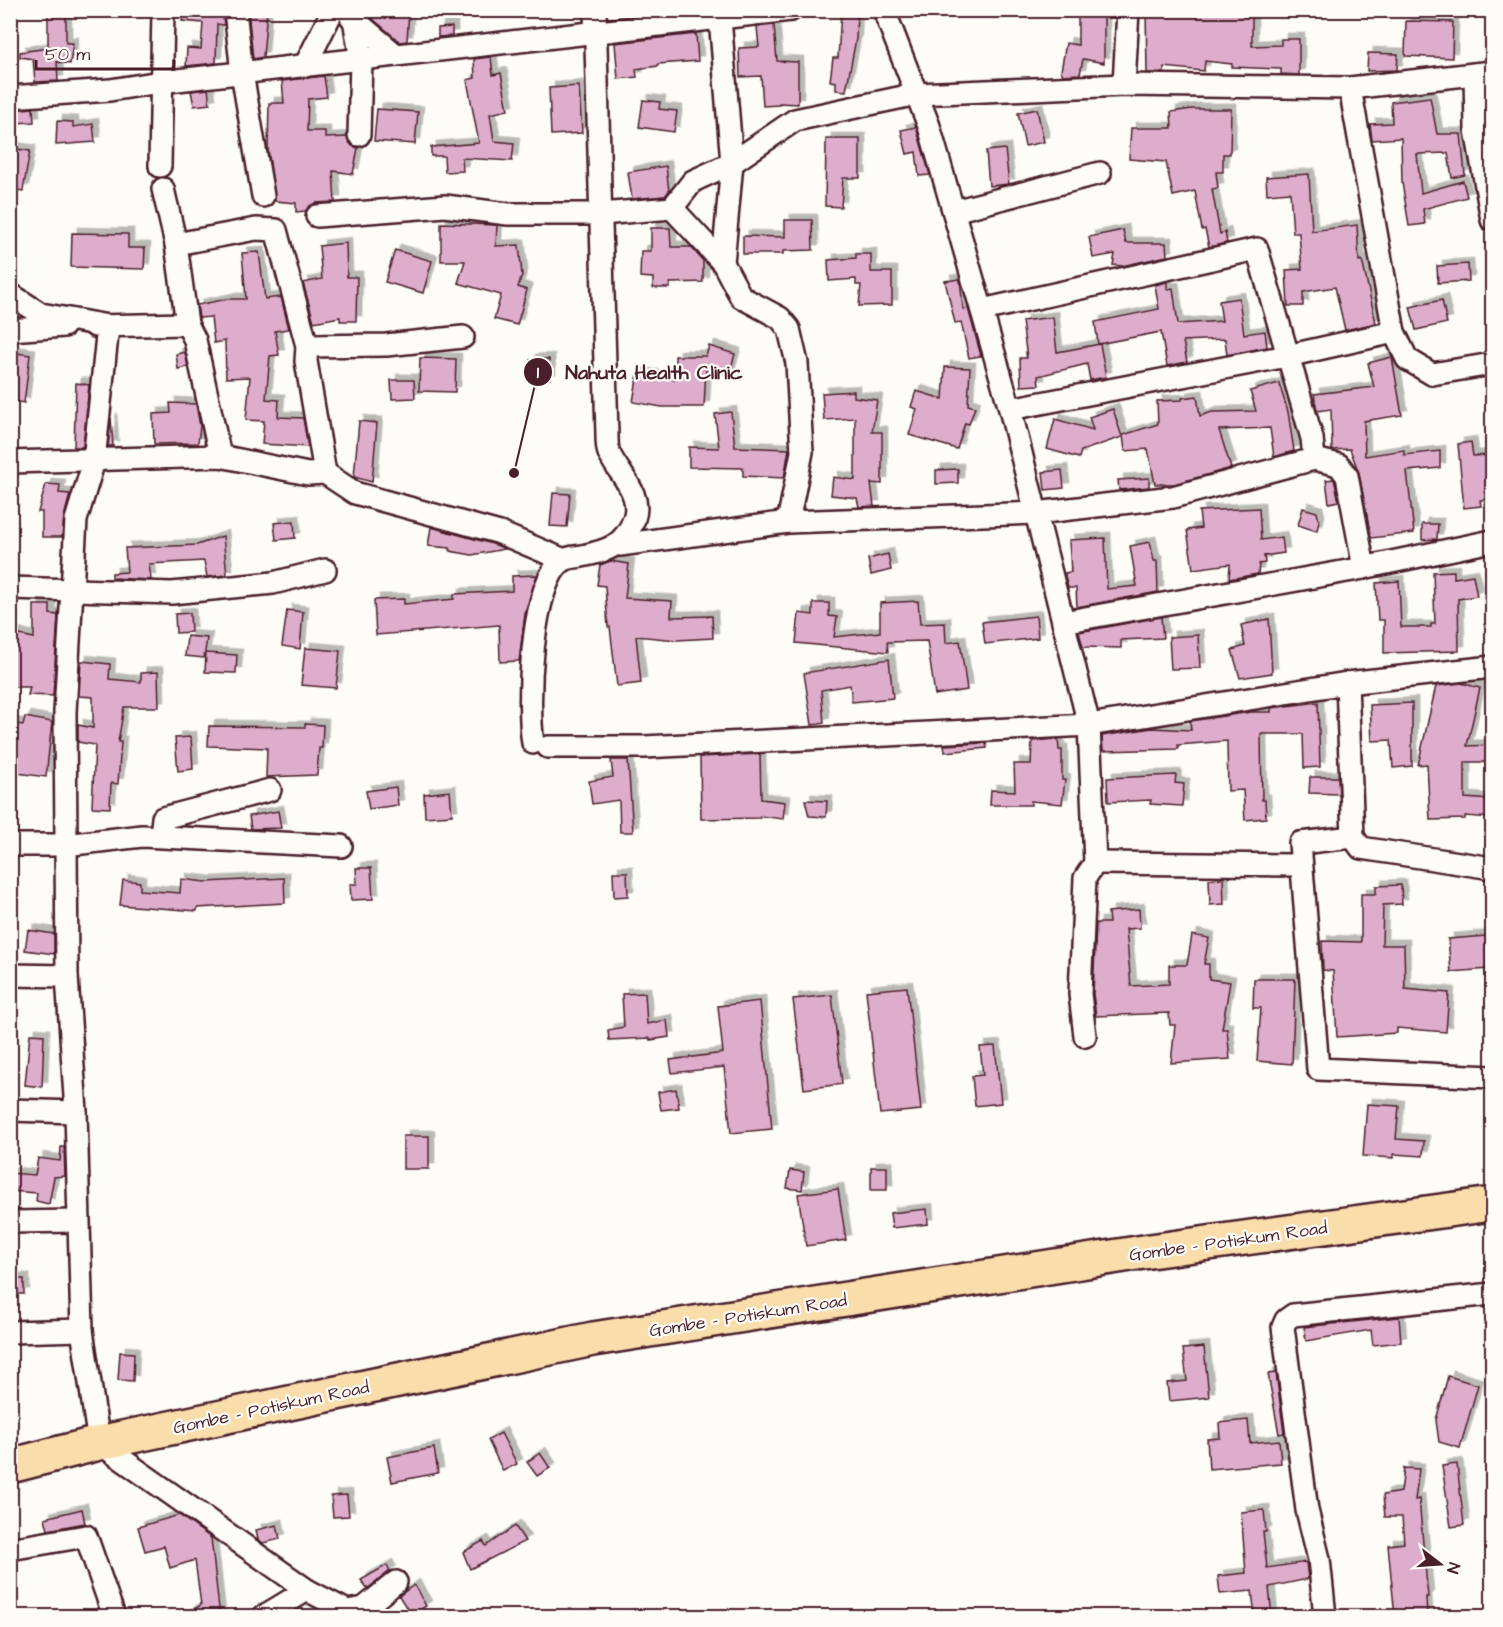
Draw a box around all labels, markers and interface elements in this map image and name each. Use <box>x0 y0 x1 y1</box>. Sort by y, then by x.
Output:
scale bar <box>36 33 174 71</box>
text: 50 m <box>45 42 90 67</box>
callout: Nahuta Health Clinic <box>523 353 755 391</box>
text: Nahuta Health Clinic <box>565 359 743 387</box>
text: 1 <box>537 360 540 385</box>
street label: Gombe - Potiskum Road <box>1127 1215 1329 1268</box>
street label: Gombe - Potiskum Road <box>647 1288 849 1343</box>
street label: Gombe - Potiskum Road <box>171 1374 371 1440</box>
north arrow <box>1410 1534 1470 1594</box>
text: N <box>1441 1560 1465 1576</box>

